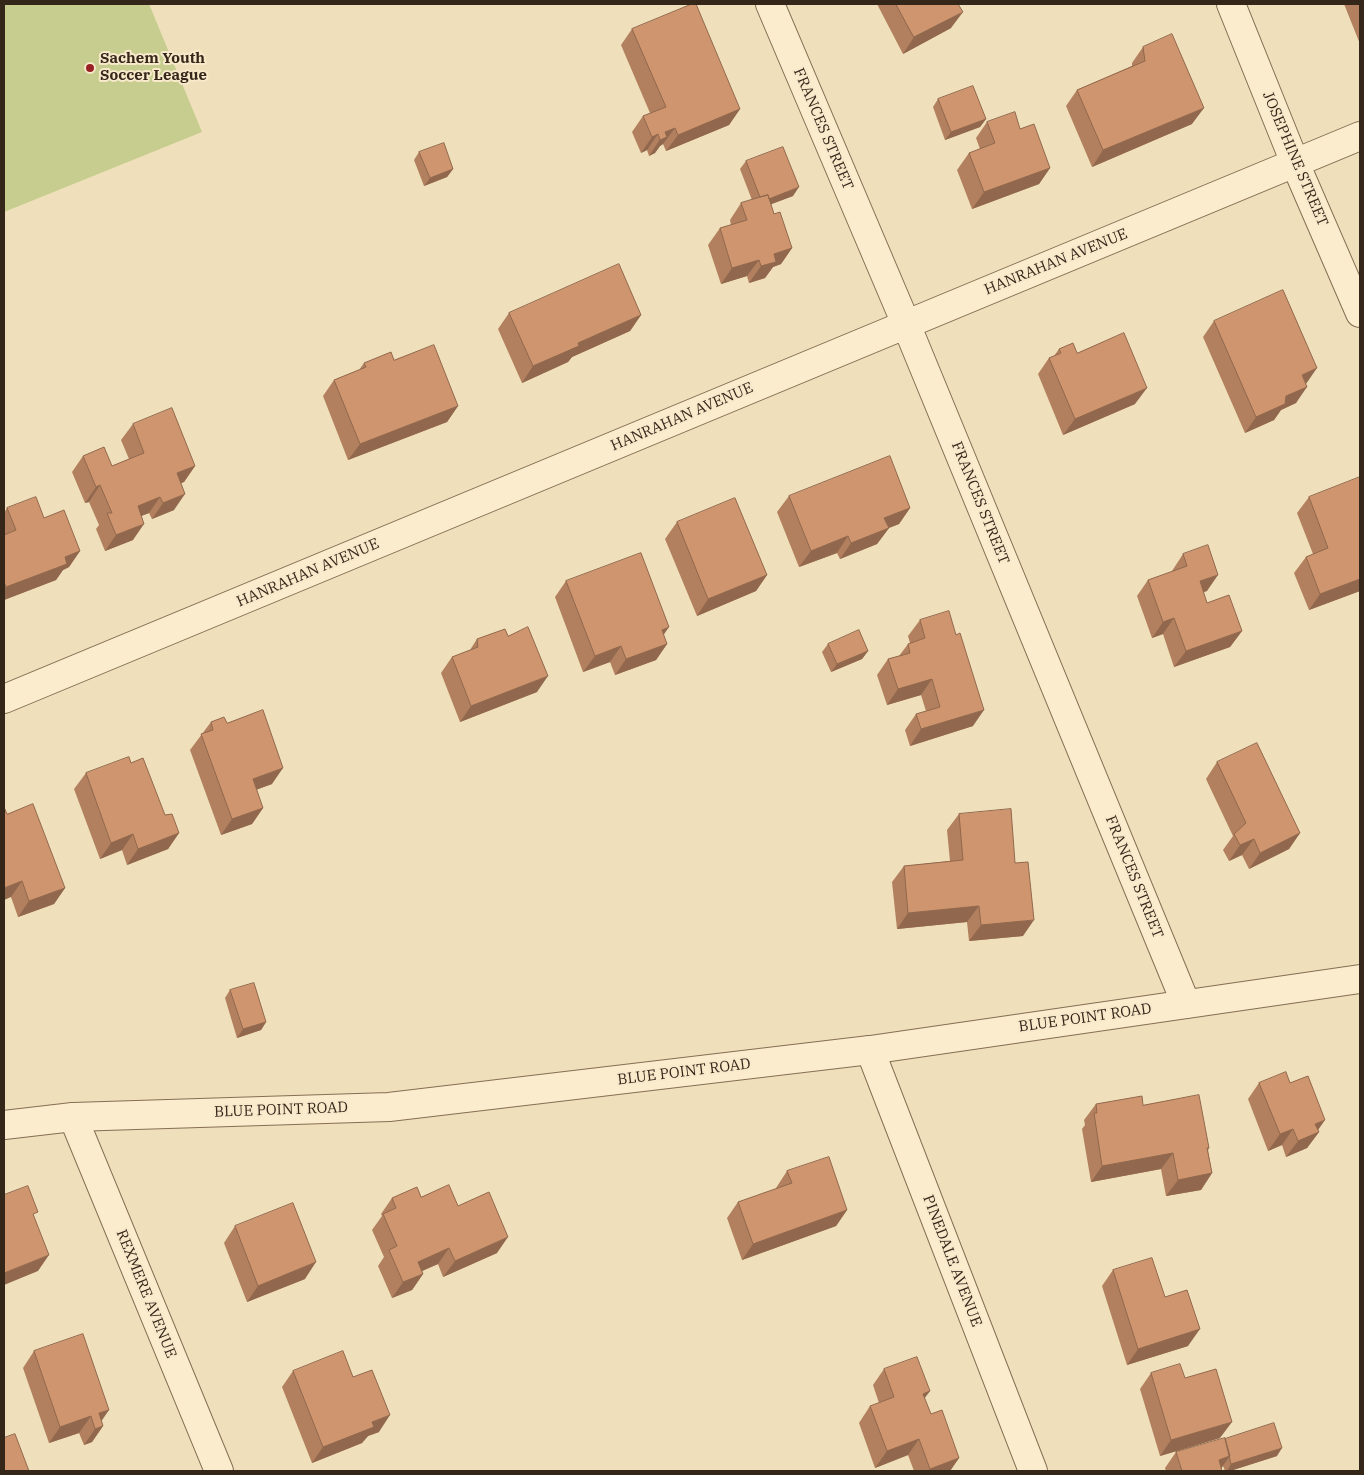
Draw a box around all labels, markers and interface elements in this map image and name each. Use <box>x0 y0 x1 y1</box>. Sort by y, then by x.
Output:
place label: Sachem Youth Soccer League <box>100 50 207 85</box>
marker: Sachem Youth Soccer League <box>84 62 96 74</box>
street label: FRANCES STREET <box>789 65 857 193</box>
street label: JOSEPHINE STREET <box>1258 89 1332 229</box>
street label: HANRAHAN AVENUE <box>982 225 1130 299</box>
street label: HANRAHAN AVENUE <box>608 379 756 455</box>
street label: FRANCES STREET <box>947 439 1013 567</box>
street label: HANRAHAN AVENUE <box>234 535 382 611</box>
street label: FRANCES STREET <box>1101 813 1167 941</box>
street label: BLUE POINT ROAD <box>1017 1000 1153 1036</box>
street label: BLUE POINT ROAD <box>616 1055 752 1089</box>
street label: BLUE POINT ROAD <box>214 1099 348 1121</box>
street label: PINEDALE AVENUE <box>919 1193 985 1329</box>
street label: REXMERE AVENUE <box>112 1227 180 1361</box>

